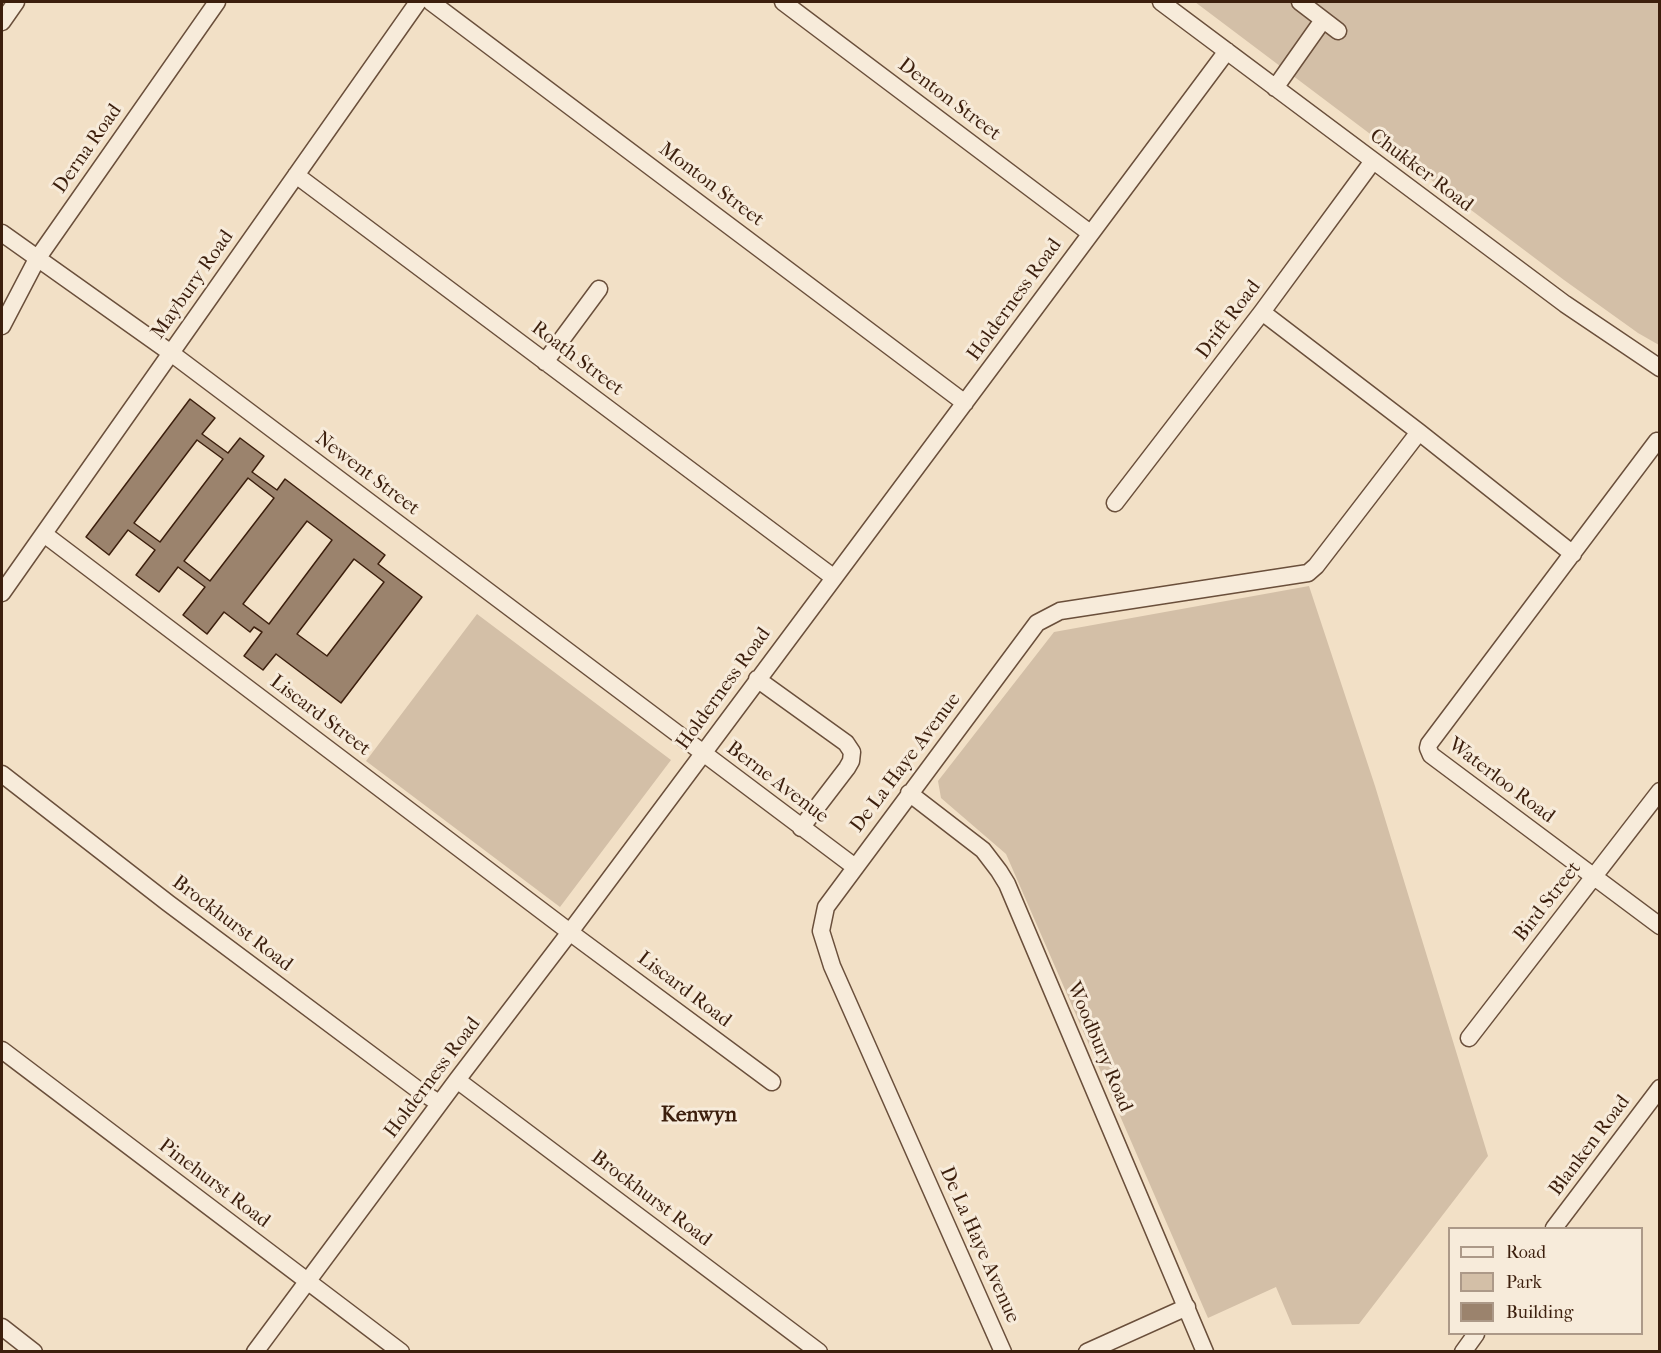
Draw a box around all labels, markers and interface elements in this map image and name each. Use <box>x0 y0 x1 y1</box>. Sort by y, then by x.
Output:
street label: Denton Street <box>893 54 1005 146</box>
street label: Derna Road <box>49 100 127 198</box>
street label: Chukker Road <box>1365 124 1477 218</box>
street label: Monton Street <box>654 138 768 232</box>
street label: Maybury Road <box>147 226 239 344</box>
street label: Holderness Road <box>963 234 1067 366</box>
street label: Drift Road <box>1192 276 1266 364</box>
street label: Roath Street <box>526 317 628 401</box>
street label: Newent Street <box>310 427 424 521</box>
street label: Holderness Road <box>672 623 776 755</box>
street label: Liscard Street <box>265 670 375 762</box>
street label: De La Haye Avenue <box>846 688 966 838</box>
street label: Waterloo Road <box>1443 733 1559 829</box>
street label: Berne Avenue <box>721 737 833 829</box>
street label: Bird Street <box>1509 857 1587 947</box>
street label: Brockhurst Road <box>167 871 297 977</box>
street label: Liscard Road <box>632 947 736 1033</box>
street label: Woodbury Road <box>1061 978 1137 1116</box>
street label: Holderness Road <box>380 1013 486 1143</box>
street label: Blanken Road <box>1544 1091 1636 1201</box>
district label: Kenwyn <box>661 1103 737 1129</box>
street label: Pinehurst Road <box>154 1134 274 1234</box>
street label: Brockhurst Road <box>586 1146 716 1252</box>
street label: De La Haye Avenue <box>934 1163 1024 1327</box>
legend <box>1448 1227 1643 1335</box>
text: Road <box>1506 1242 1546 1263</box>
text: Park <box>1506 1272 1542 1293</box>
text: Building <box>1506 1302 1573 1323</box>

